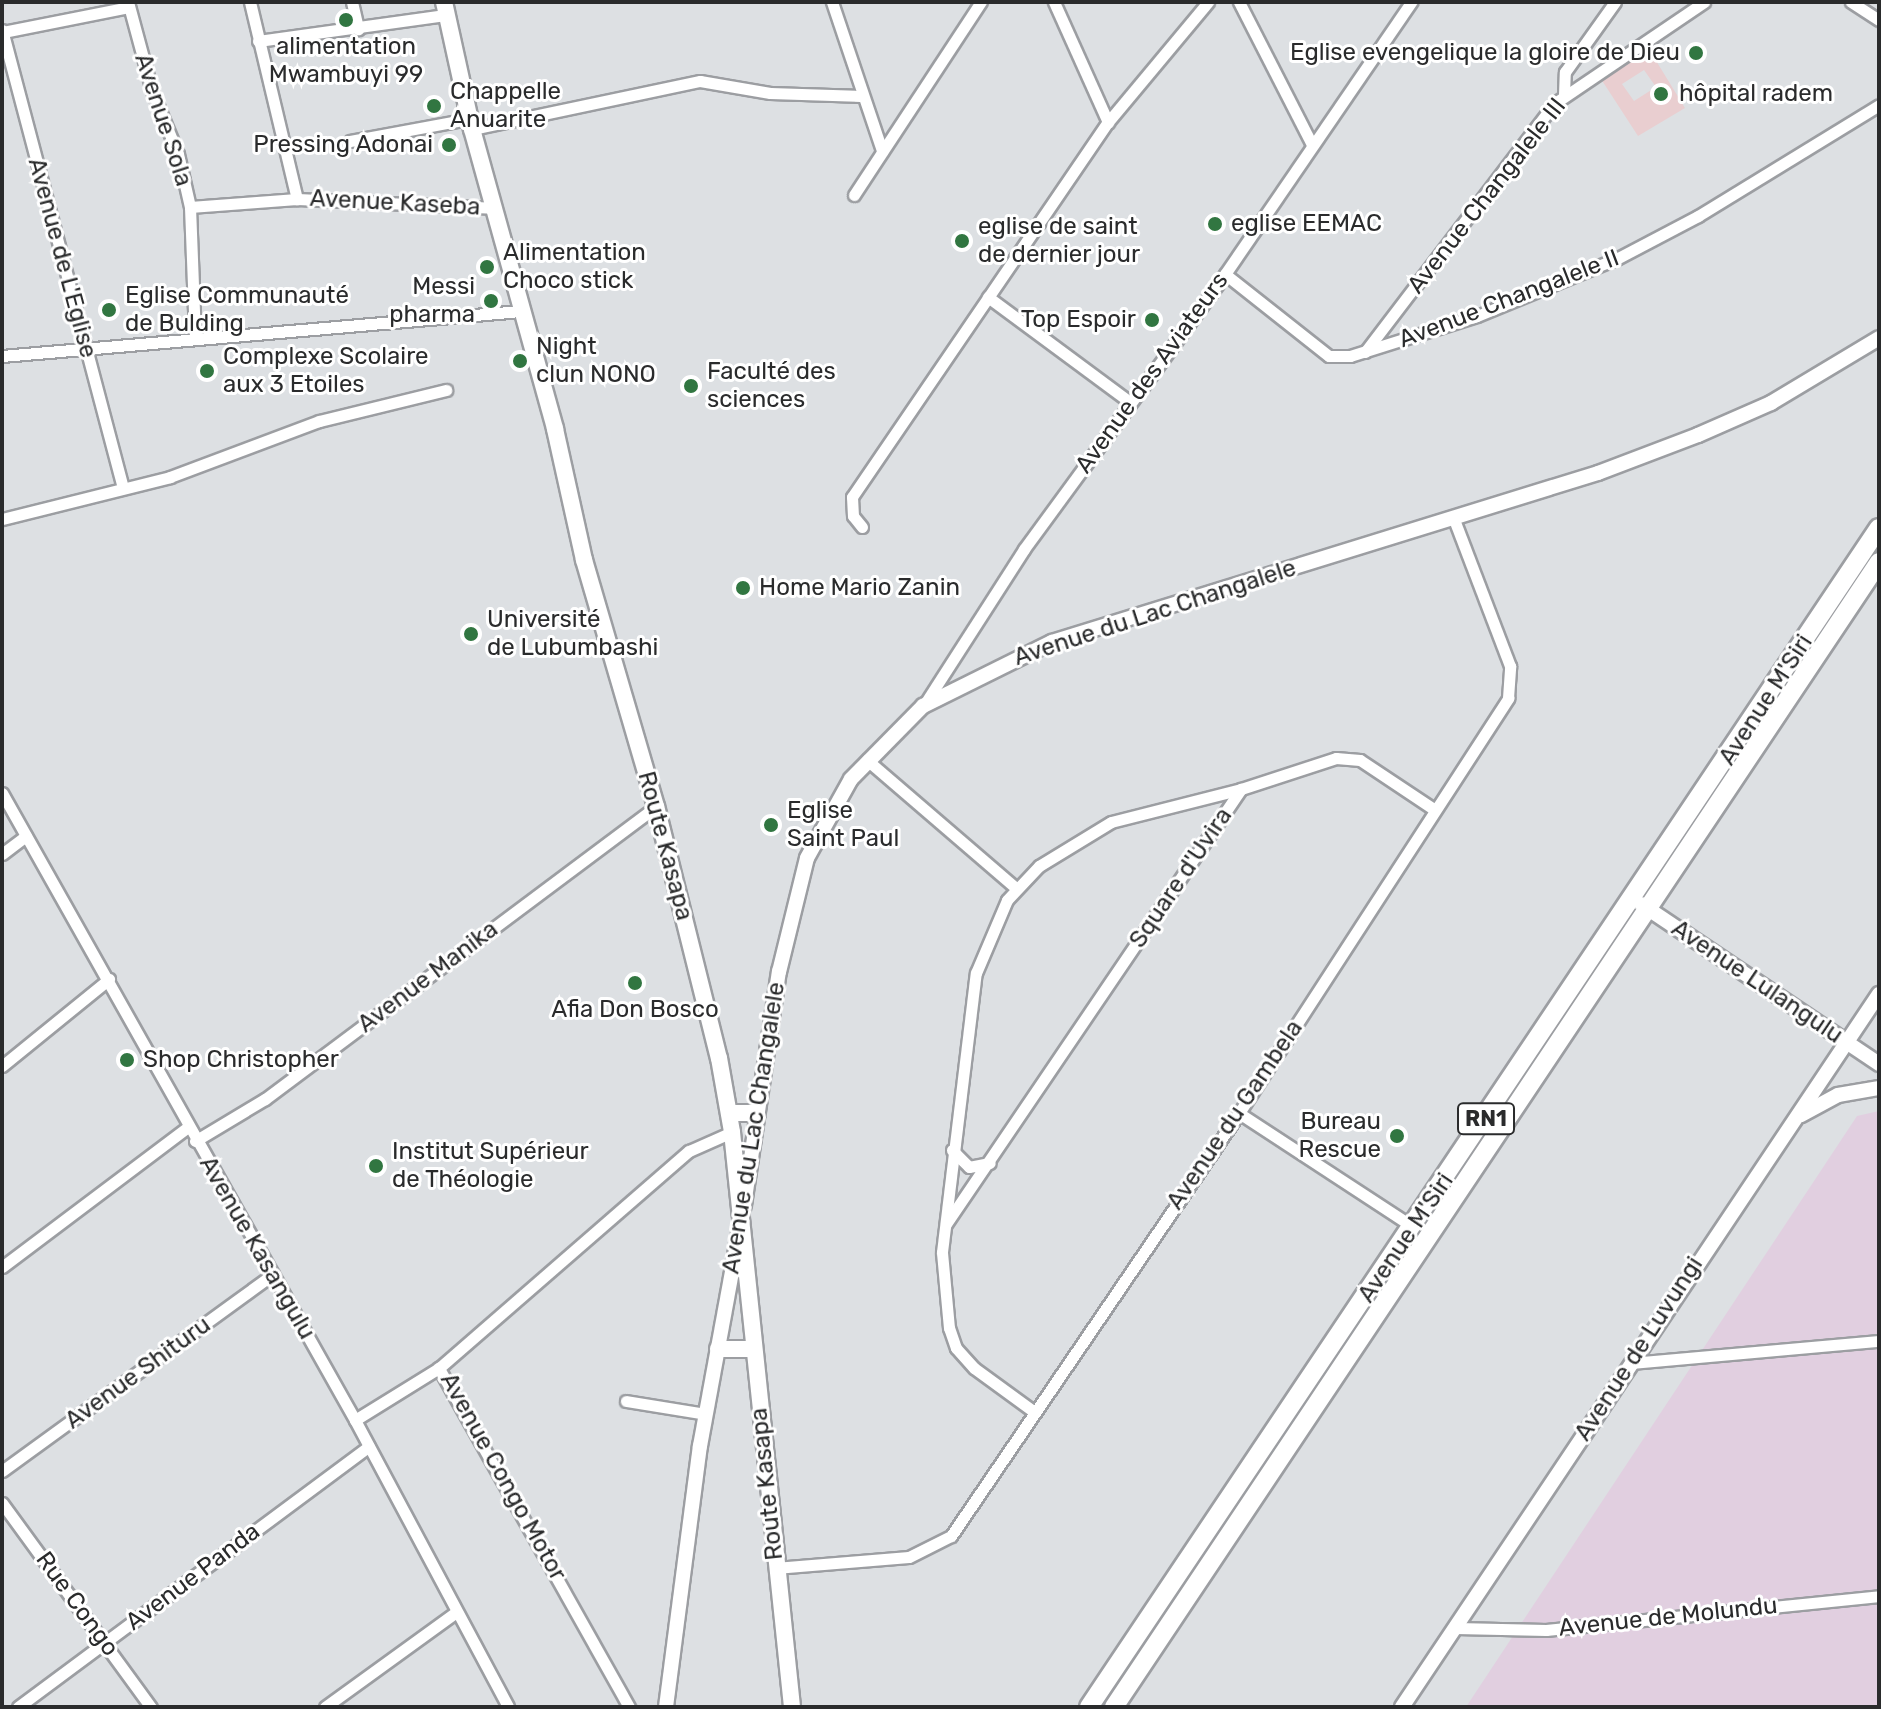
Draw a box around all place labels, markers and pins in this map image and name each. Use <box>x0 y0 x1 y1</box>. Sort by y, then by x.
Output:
marker: alimentation Mwambuyi 99 <box>337 11 355 29</box>
place label: alimentation Mwambuyi 99 <box>269 33 423 89</box>
place label: Eglise evengelique la gloire de Dieu <box>1290 39 1680 67</box>
marker: Eglise evengelique la gloire de Dieu <box>1687 44 1705 62</box>
place label: Chappelle Anuarite <box>450 78 561 134</box>
place label: hôpital radem <box>1679 80 1833 108</box>
marker: hôpital radem <box>1650 83 1672 105</box>
marker: Chappelle Anuarite <box>425 97 443 115</box>
place label: Pressing Adonai <box>253 131 433 159</box>
marker: Pressing Adonai <box>440 136 458 154</box>
place label: eglise EEMAC <box>1231 210 1382 238</box>
place label: eglise de saint de dernier jour <box>978 213 1141 269</box>
marker: eglise EEMAC <box>1206 215 1224 233</box>
marker: eglise de saint de dernier jour <box>953 232 971 250</box>
place label: Alimentation Choco stick <box>503 239 646 295</box>
marker: Alimentation Choco stick <box>478 258 496 276</box>
place label: Messi pharma <box>389 273 475 329</box>
place label: Eglise Communauté de Bulding <box>125 282 349 338</box>
marker: Messi pharma <box>482 292 500 310</box>
marker: Eglise Communauté de Bulding <box>100 301 118 319</box>
place label: Top Espoir <box>1021 306 1136 334</box>
marker: Top Espoir <box>1143 311 1161 329</box>
place label: Night clun NONO <box>536 333 656 389</box>
place label: Complexe Scolaire aux 3 Etoiles <box>223 343 428 399</box>
marker: Night clun NONO <box>511 352 529 370</box>
place label: Faculté des sciences <box>707 358 836 414</box>
marker: Complexe Scolaire aux 3 Etoiles <box>198 362 216 380</box>
marker: Faculté des sciences <box>682 377 700 395</box>
place label: Home Mario Zanin <box>759 574 960 602</box>
marker: Home Mario Zanin <box>734 579 752 597</box>
place label: Université de Lubumbashi <box>487 606 658 662</box>
marker: Université de Lubumbashi <box>462 625 480 643</box>
place label: Eglise Saint Paul <box>787 797 899 853</box>
marker: Eglise Saint Paul <box>762 816 780 834</box>
marker: Afia Don Bosco <box>626 974 644 992</box>
place label: Afia Don Bosco <box>551 996 719 1024</box>
place label: Shop Christopher <box>143 1046 339 1074</box>
marker: Shop Christopher <box>118 1051 136 1069</box>
place label: Bureau Rescue <box>1299 1108 1381 1164</box>
marker: Bureau Rescue <box>1388 1127 1406 1145</box>
place label: Institut Supérieur de Théologie <box>392 1138 589 1194</box>
marker: Institut Supérieur de Théologie <box>367 1157 385 1175</box>

